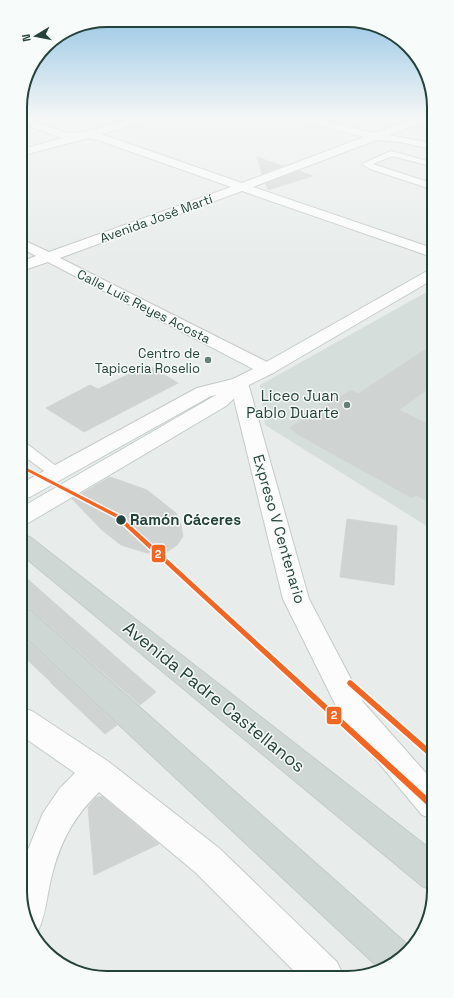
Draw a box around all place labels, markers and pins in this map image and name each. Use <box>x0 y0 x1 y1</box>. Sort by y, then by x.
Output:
place label: Centro de Tapiceria Roselio <box>95 345 200 377</box>
marker: Centro de Tapiceria Roselio <box>203 355 213 365</box>
place label: Liceo Juan Pablo Duarte <box>246 386 339 422</box>
marker: Liceo Juan Pablo Duarte <box>342 400 352 410</box>
place label: Ramón Cáceres <box>130 510 241 529</box>
marker: Ramón Cáceres <box>114 513 128 527</box>

